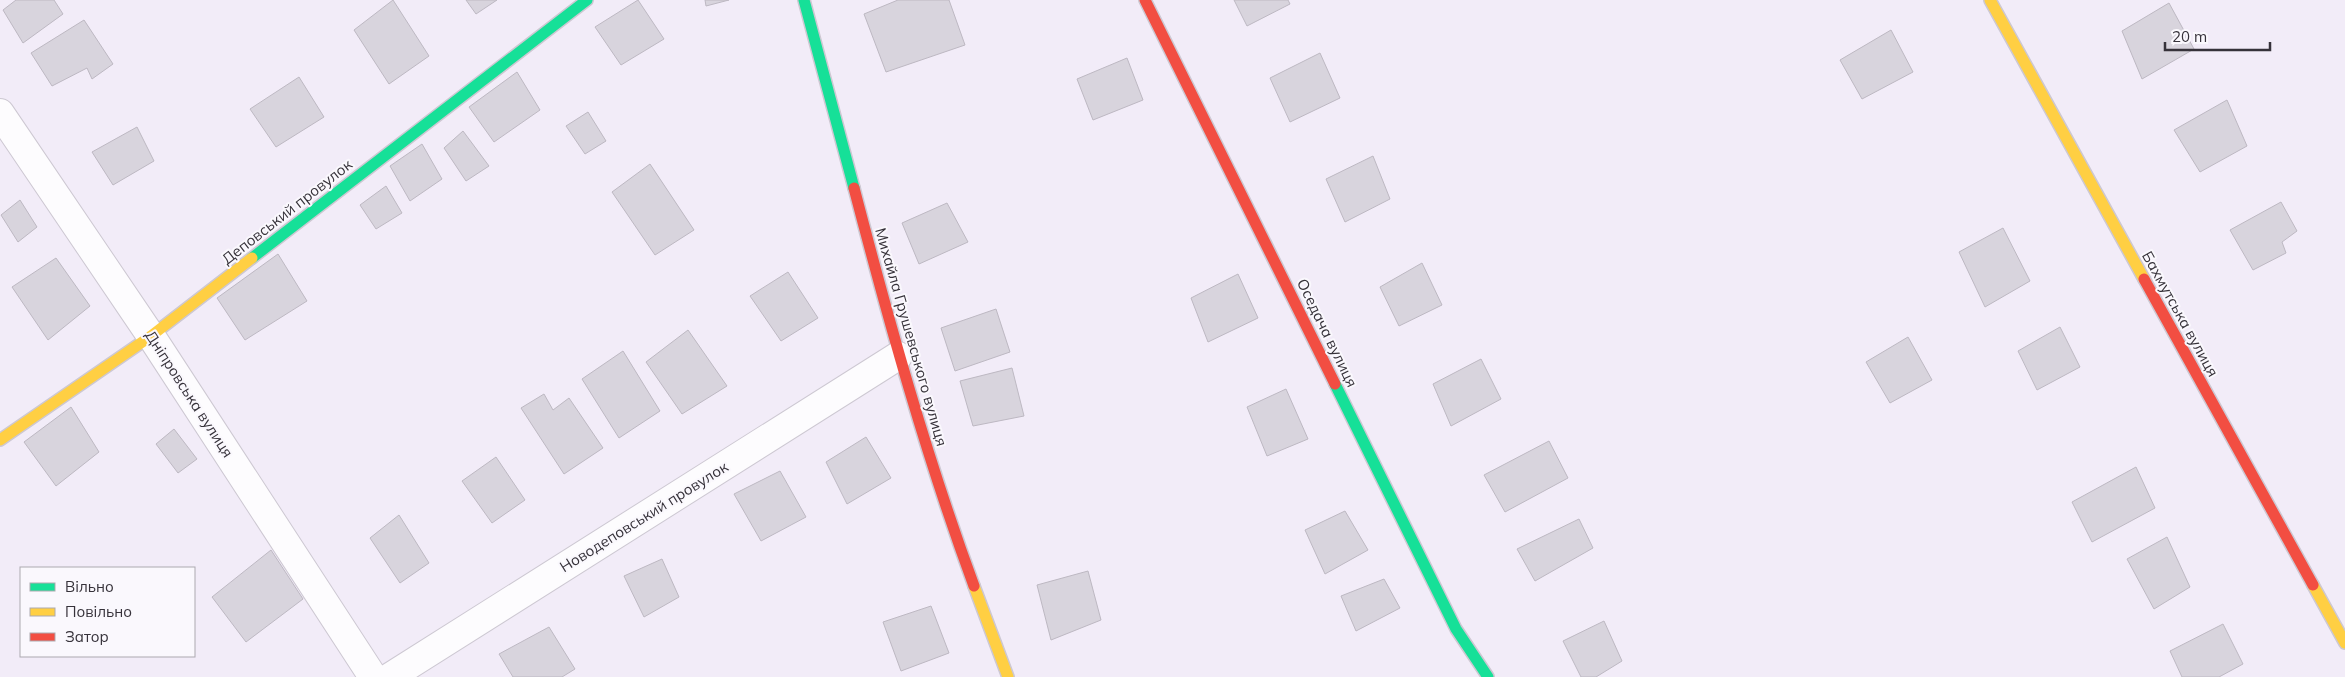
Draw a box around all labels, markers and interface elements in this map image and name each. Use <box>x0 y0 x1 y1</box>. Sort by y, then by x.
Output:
scale bar <box>2165 20 2270 52</box>
text: 20 m <box>2172 27 2207 46</box>
street label: Деповський провулок <box>218 154 356 268</box>
street label: Михайла Грушевського вулиця <box>871 226 952 448</box>
street label: Бахмутська вулиця <box>2138 248 2223 380</box>
street label: Оседача вулиця <box>1293 275 1362 390</box>
street label: Дніпровська вулиця <box>141 326 238 461</box>
street label: Новодеповський провулок <box>556 456 732 576</box>
legend <box>20 567 195 657</box>
text: Вільно <box>65 577 114 596</box>
text: Повільно <box>65 602 132 621</box>
text: Затор <box>65 627 109 646</box>

